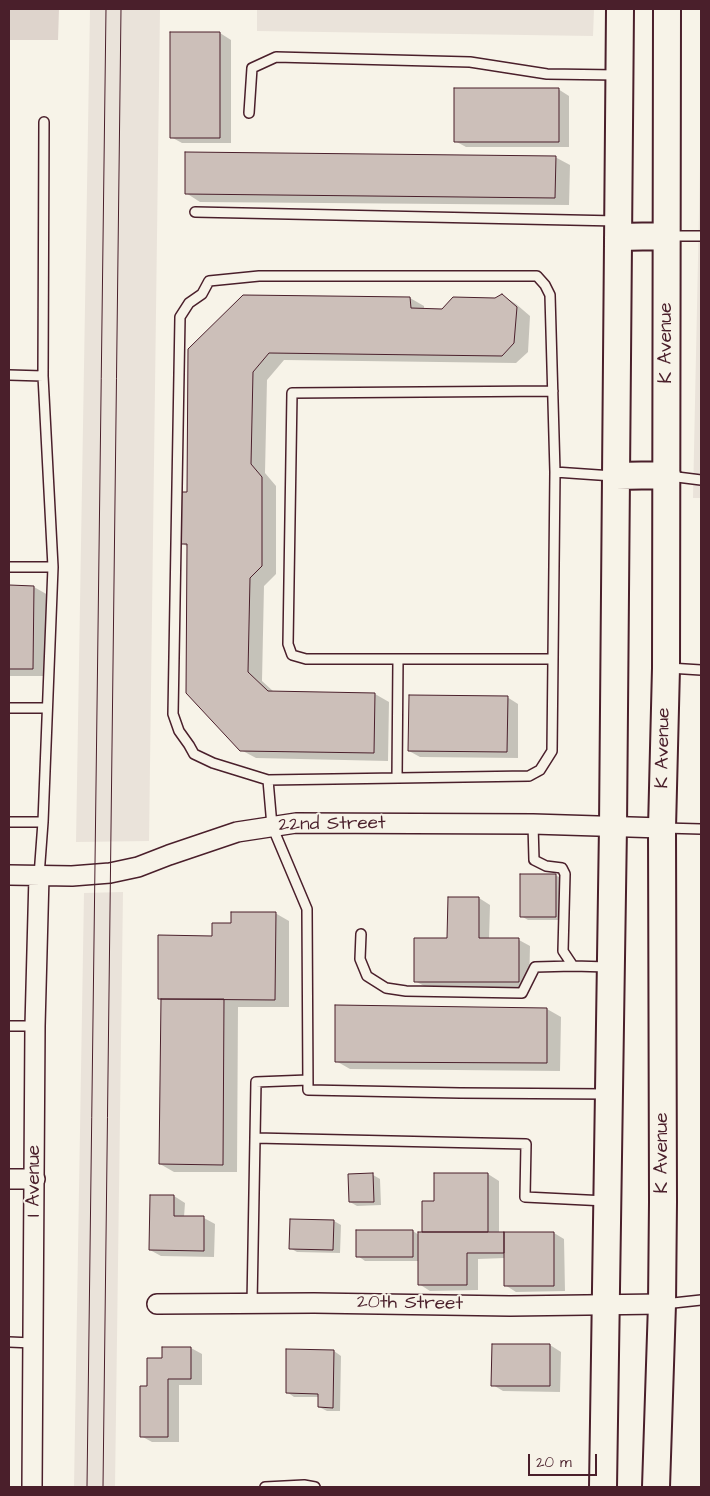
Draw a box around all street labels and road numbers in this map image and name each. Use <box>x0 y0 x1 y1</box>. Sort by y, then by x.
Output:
street label: K Avenue <box>656 303 678 383</box>
street label: K Avenue <box>652 707 676 789</box>
street label: 22nd Street <box>278 813 386 837</box>
street label: K Avenue <box>652 1113 674 1193</box>
street label: I Avenue <box>24 1145 46 1217</box>
street label: 20th Street <box>357 1292 463 1316</box>

